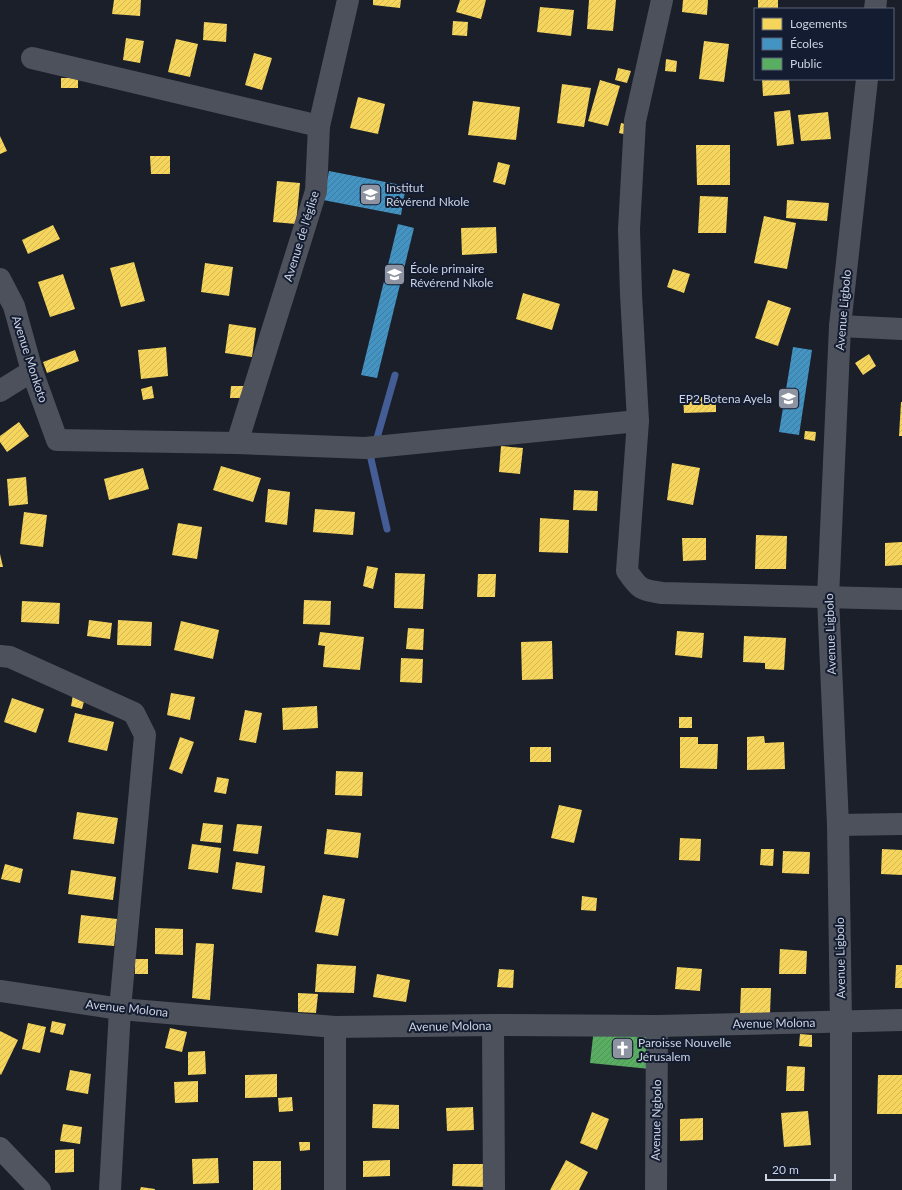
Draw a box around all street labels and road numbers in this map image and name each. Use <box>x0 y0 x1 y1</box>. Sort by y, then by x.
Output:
street label: Avenue de l'église <box>280 189 322 283</box>
street label: Avenue Ligbolo <box>832 269 854 351</box>
street label: Avenue Monkoto <box>9 314 51 405</box>
street label: Avenue Ligbolo <box>821 593 839 675</box>
street label: Avenue Ligbolo <box>832 917 848 999</box>
street label: Avenue Molona <box>85 996 169 1020</box>
street label: Avenue Molona <box>732 1015 816 1031</box>
street label: Avenue Molona <box>408 1018 492 1034</box>
street label: Avenue Ngbolo <box>648 1079 664 1161</box>

